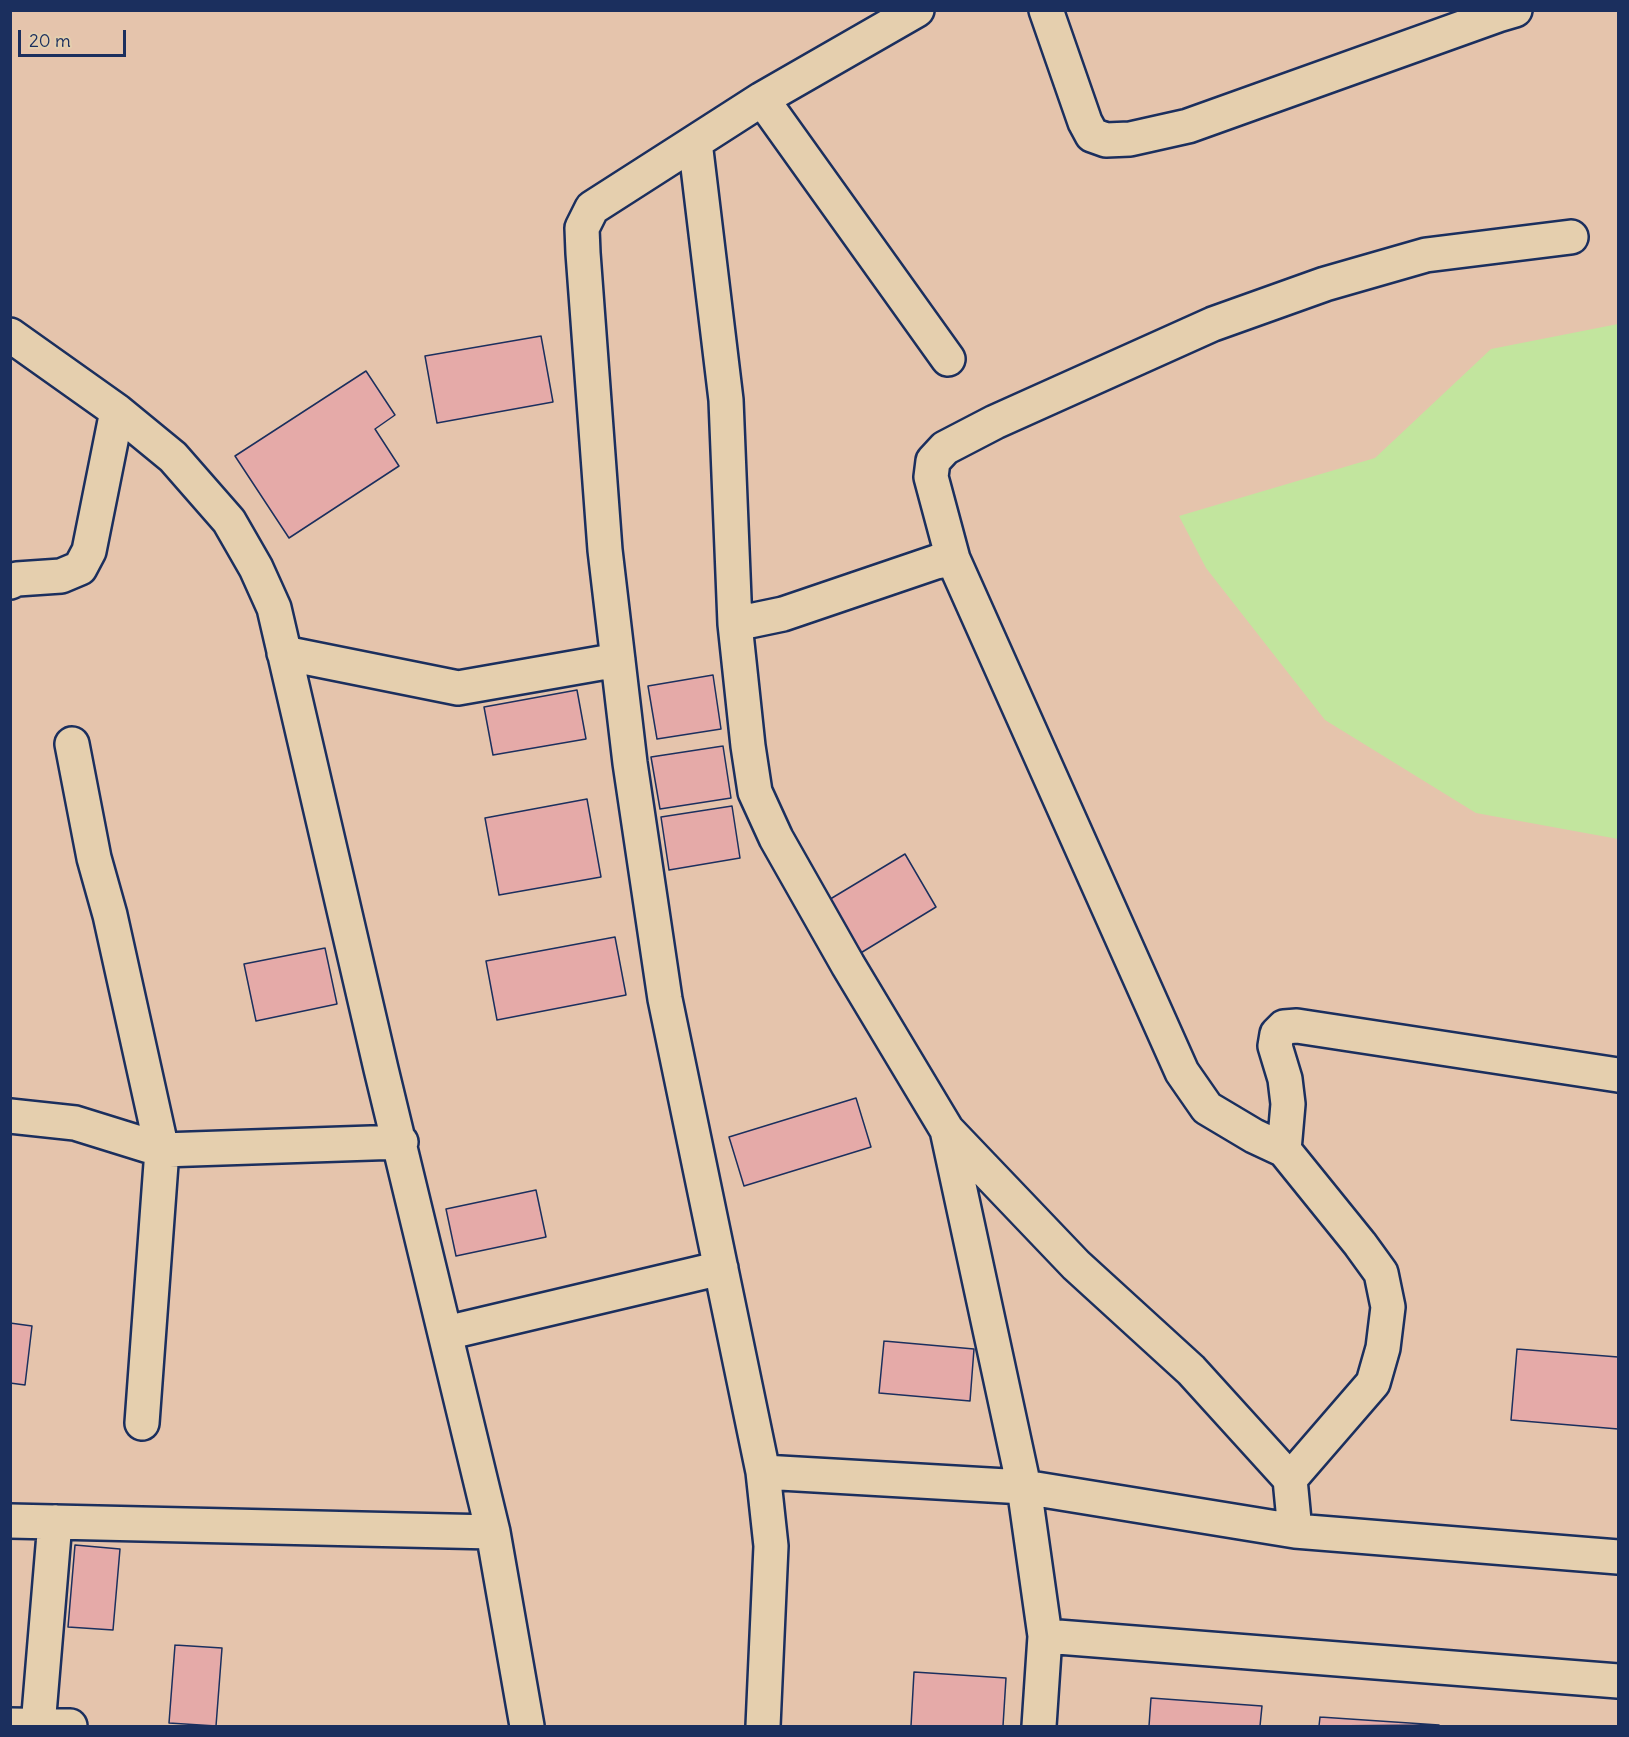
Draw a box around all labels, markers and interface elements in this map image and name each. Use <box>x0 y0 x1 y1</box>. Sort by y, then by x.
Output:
scale bar <box>21 18 129 56</box>
text: 20 m <box>29 29 71 52</box>

